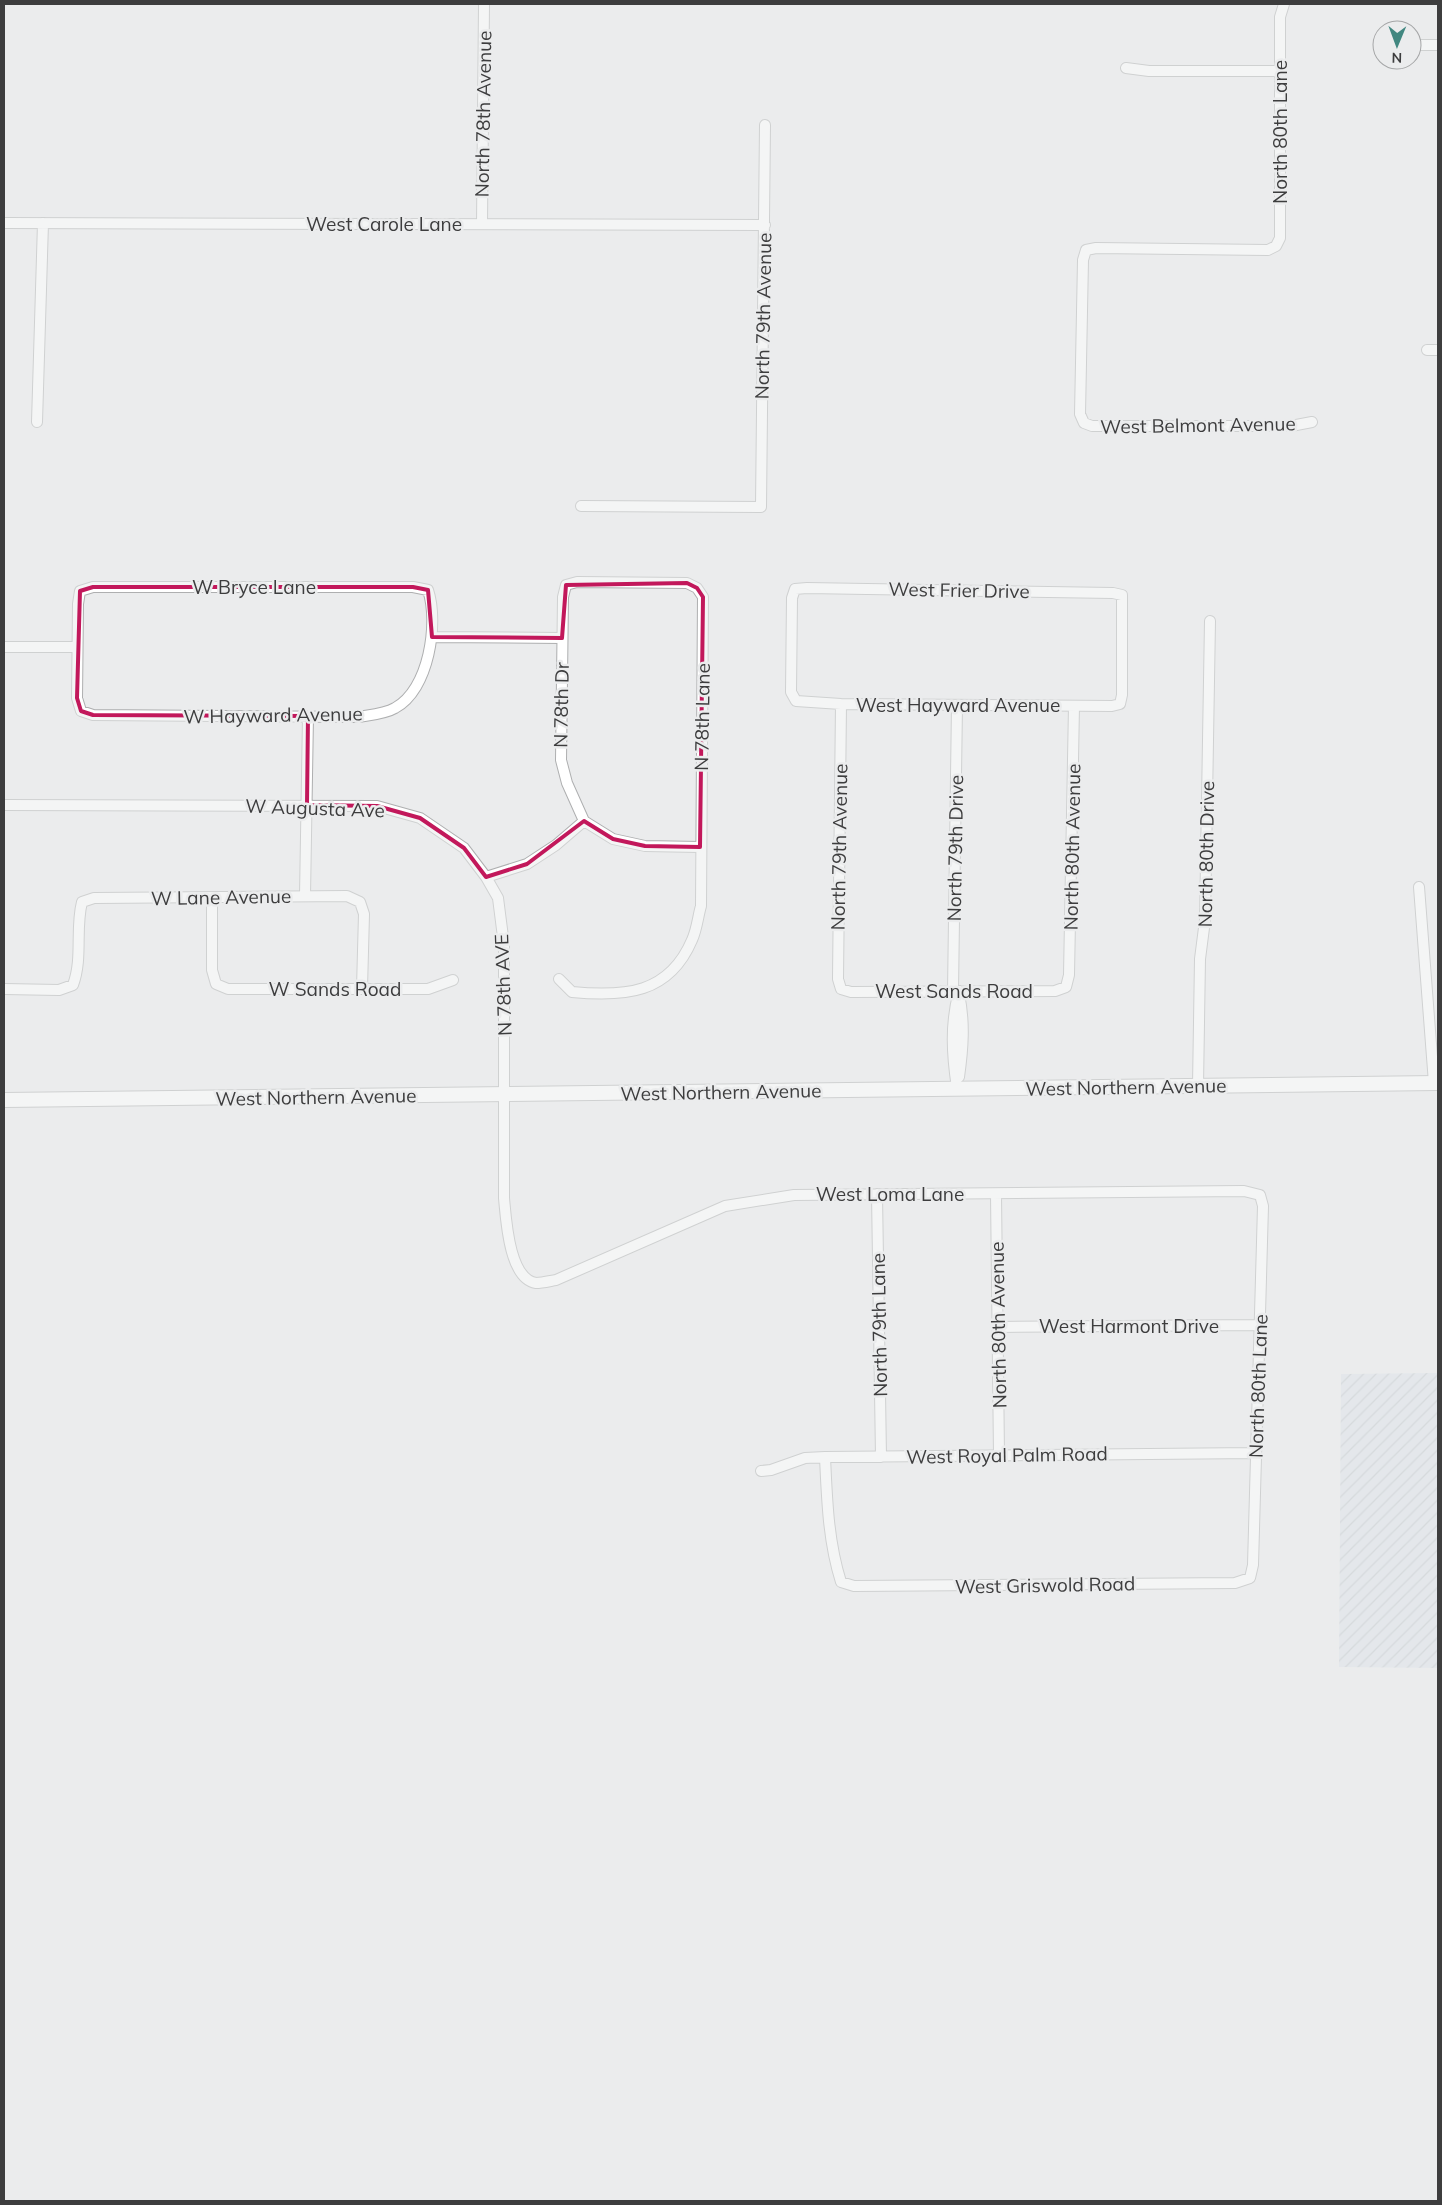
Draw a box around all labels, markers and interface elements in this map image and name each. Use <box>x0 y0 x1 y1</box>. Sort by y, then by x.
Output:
north arrow <box>1372 20 1422 70</box>
street label: North 78th Avenue <box>470 30 496 198</box>
text: N <box>1391 49 1402 67</box>
street label: North 80th Lane <box>1268 60 1292 204</box>
street label: West Carole Lane <box>306 212 462 236</box>
street label: North 79th Avenue <box>750 232 776 400</box>
street label: West Belmont Avenue <box>1100 411 1296 439</box>
street label: W Bryce Lane <box>192 575 316 599</box>
street label: West Frier Drive <box>888 577 1030 603</box>
street label: N 78th Dr <box>548 662 574 748</box>
street label: N 78th Lane <box>689 663 715 771</box>
street label: West Hayward Avenue <box>856 693 1060 717</box>
street label: W Hayward Avenue <box>183 701 363 729</box>
street label: North 79th Avenue <box>826 763 852 931</box>
street label: North 80th Avenue <box>1059 763 1085 931</box>
street label: North 79th Drive <box>942 774 968 922</box>
street label: North 80th Drive <box>1193 780 1219 928</box>
street label: W Augusta Ave <box>245 794 385 822</box>
street label: W Lane Avenue <box>151 884 291 910</box>
street label: N 78th AVE <box>489 934 517 1036</box>
street label: W Sands Road <box>269 977 401 1001</box>
street label: West Sands Road <box>875 979 1033 1003</box>
street label: West Northern Avenue <box>1025 1073 1227 1101</box>
street label: West Northern Avenue <box>620 1078 822 1106</box>
street label: West Northern Avenue <box>215 1083 417 1111</box>
street label: West Loma Lane <box>816 1182 964 1206</box>
street label: North 80th Avenue <box>985 1241 1011 1409</box>
street label: North 79th Lane <box>866 1253 892 1397</box>
street label: West Harmont Drive <box>1039 1314 1219 1338</box>
street label: North 80th Lane <box>1243 1314 1273 1458</box>
street label: West Royal Palm Road <box>906 1441 1108 1469</box>
street label: West Griswold Road <box>955 1571 1135 1599</box>

